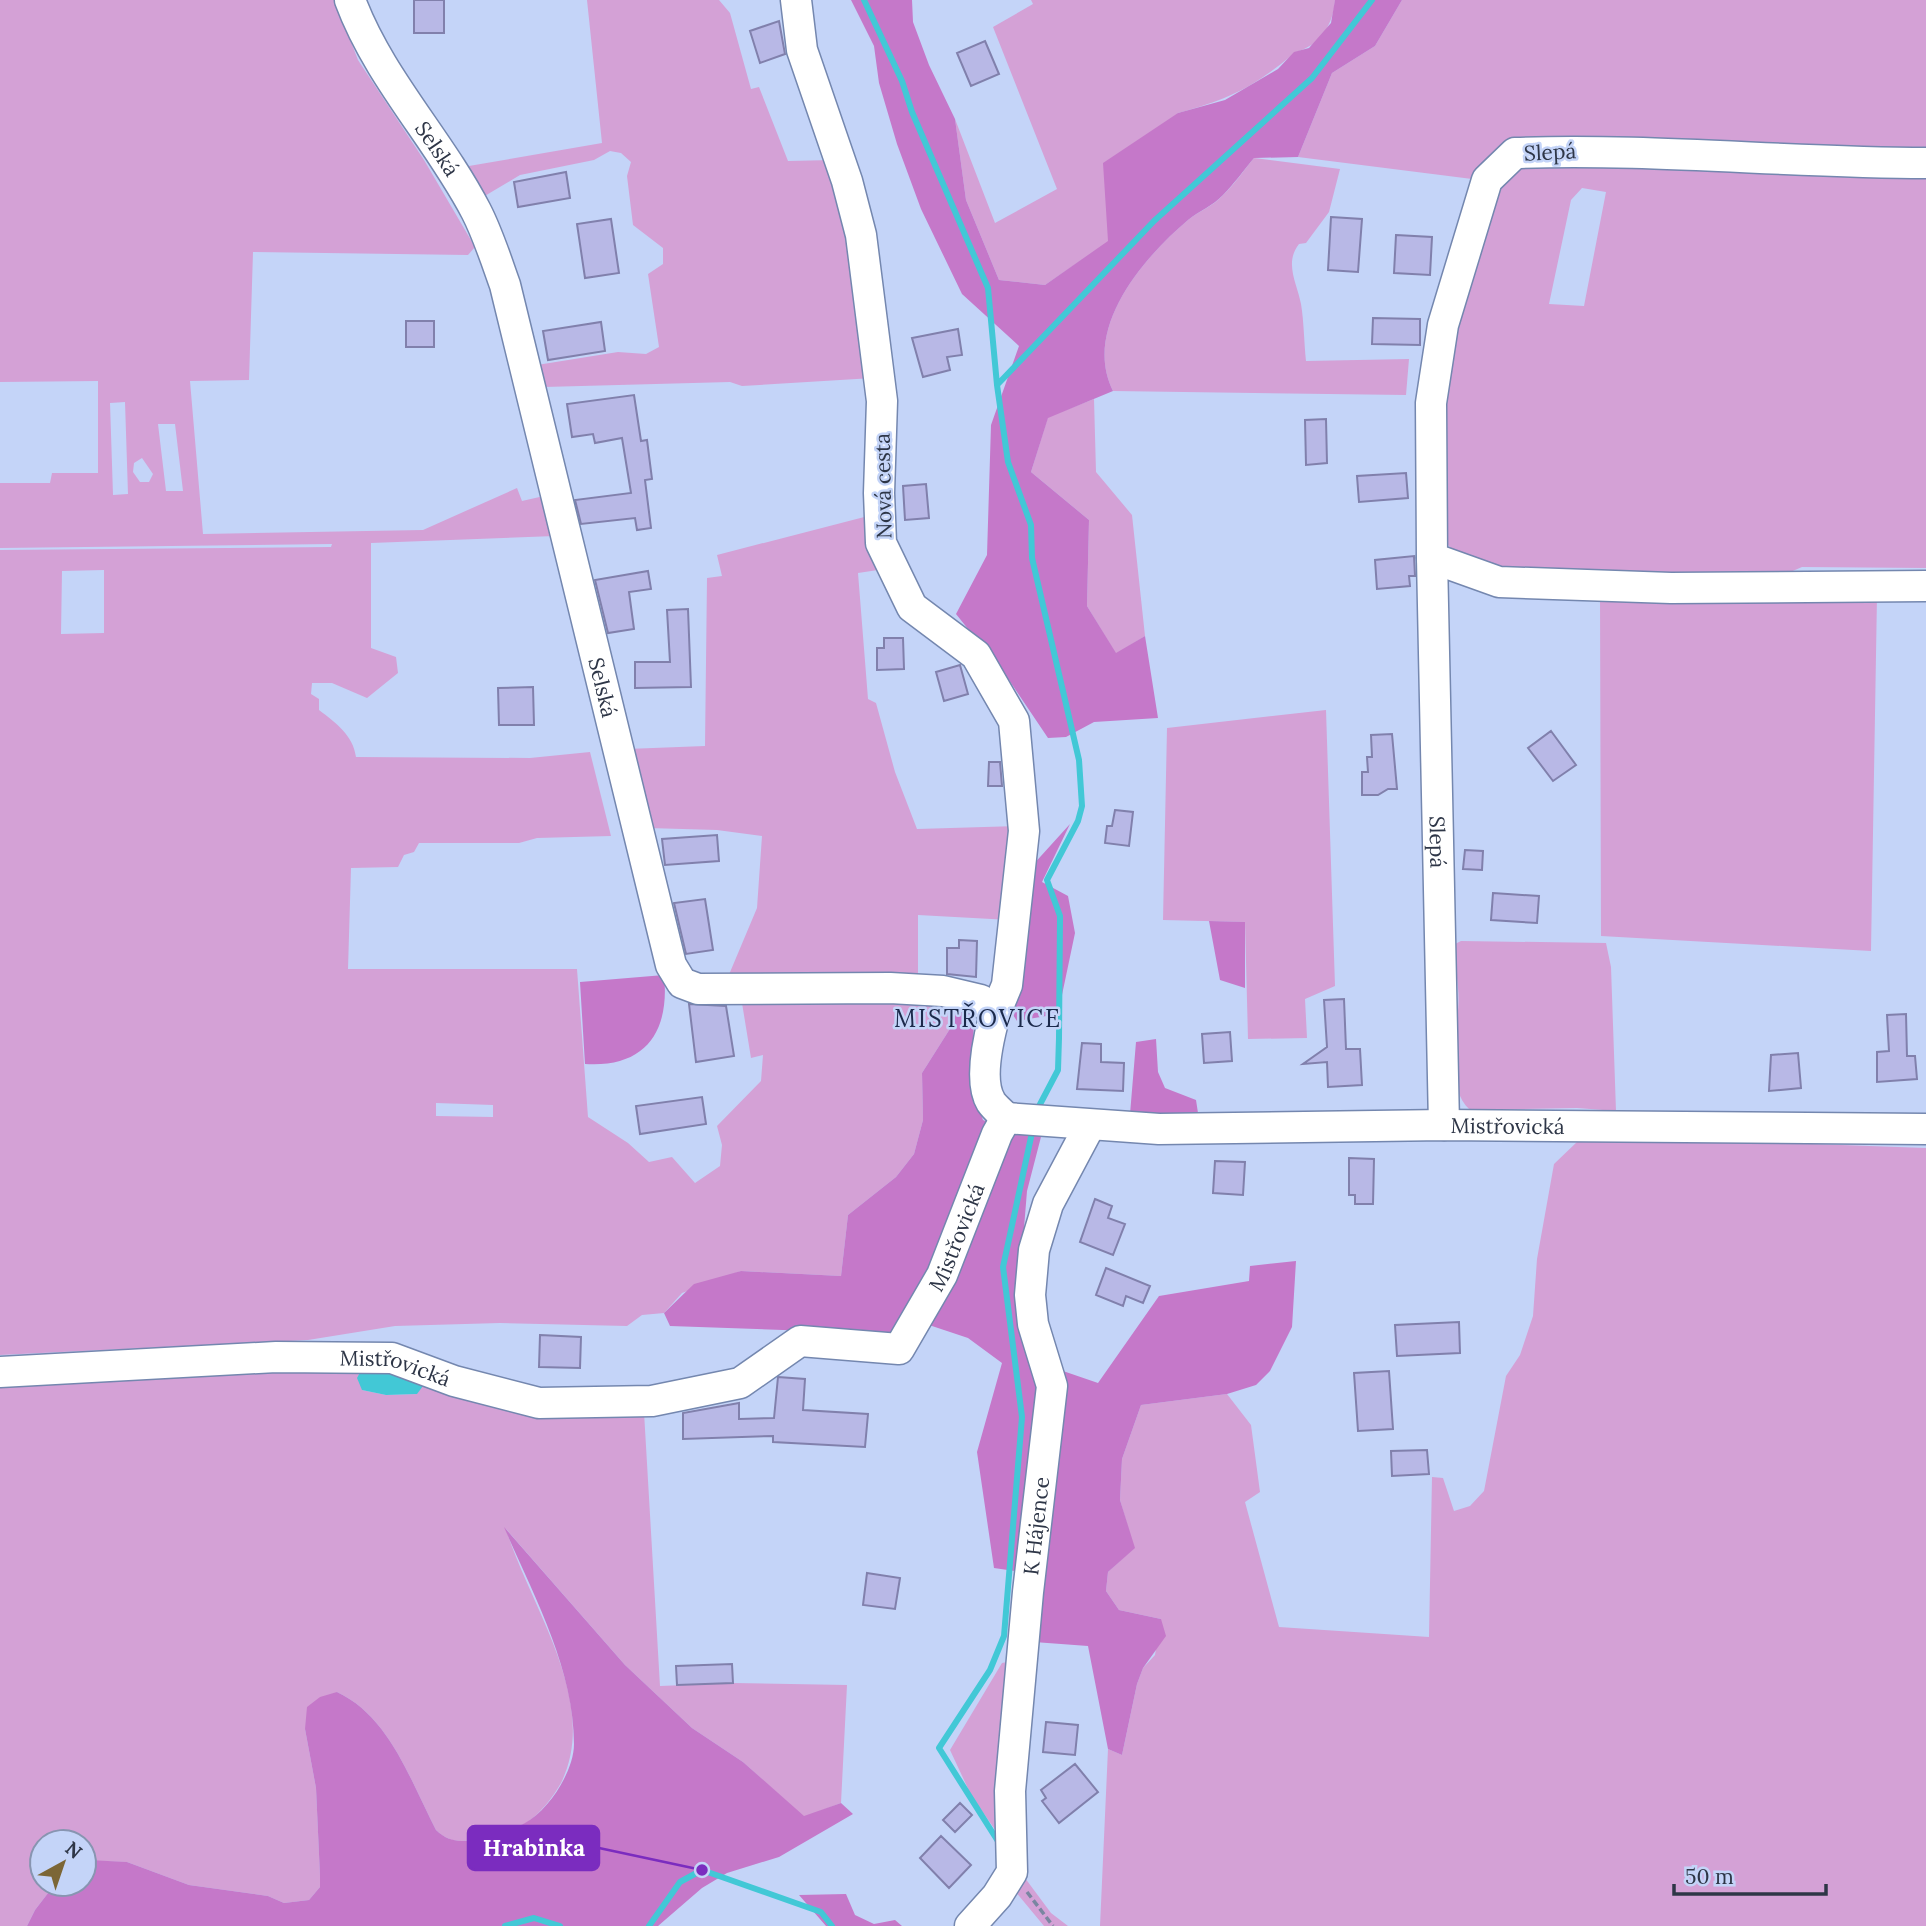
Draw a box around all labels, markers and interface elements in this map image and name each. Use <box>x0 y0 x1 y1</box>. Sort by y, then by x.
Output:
street label: Selská <box>410 116 466 181</box>
street label: Slepá <box>1523 137 1577 167</box>
street label: Nová cesta <box>869 433 897 539</box>
street label: Selská <box>583 655 624 720</box>
street label: Slepá <box>1424 815 1452 869</box>
district label: MISTŘOVICE <box>894 1002 1062 1034</box>
street label: Mistřovická <box>1450 1112 1565 1140</box>
street label: Mistřovická <box>922 1179 990 1296</box>
street label: Mistřovická <box>339 1344 455 1392</box>
street label: K Hájence <box>1017 1475 1055 1577</box>
callout: Hrabinka <box>468 1826 599 1870</box>
north arrow <box>28 1828 98 1898</box>
text: Hrabinka <box>483 1833 585 1862</box>
text: N <box>61 1836 88 1864</box>
scale bar <box>1674 1853 1826 1897</box>
text: 50 m <box>1685 1863 1734 1890</box>

